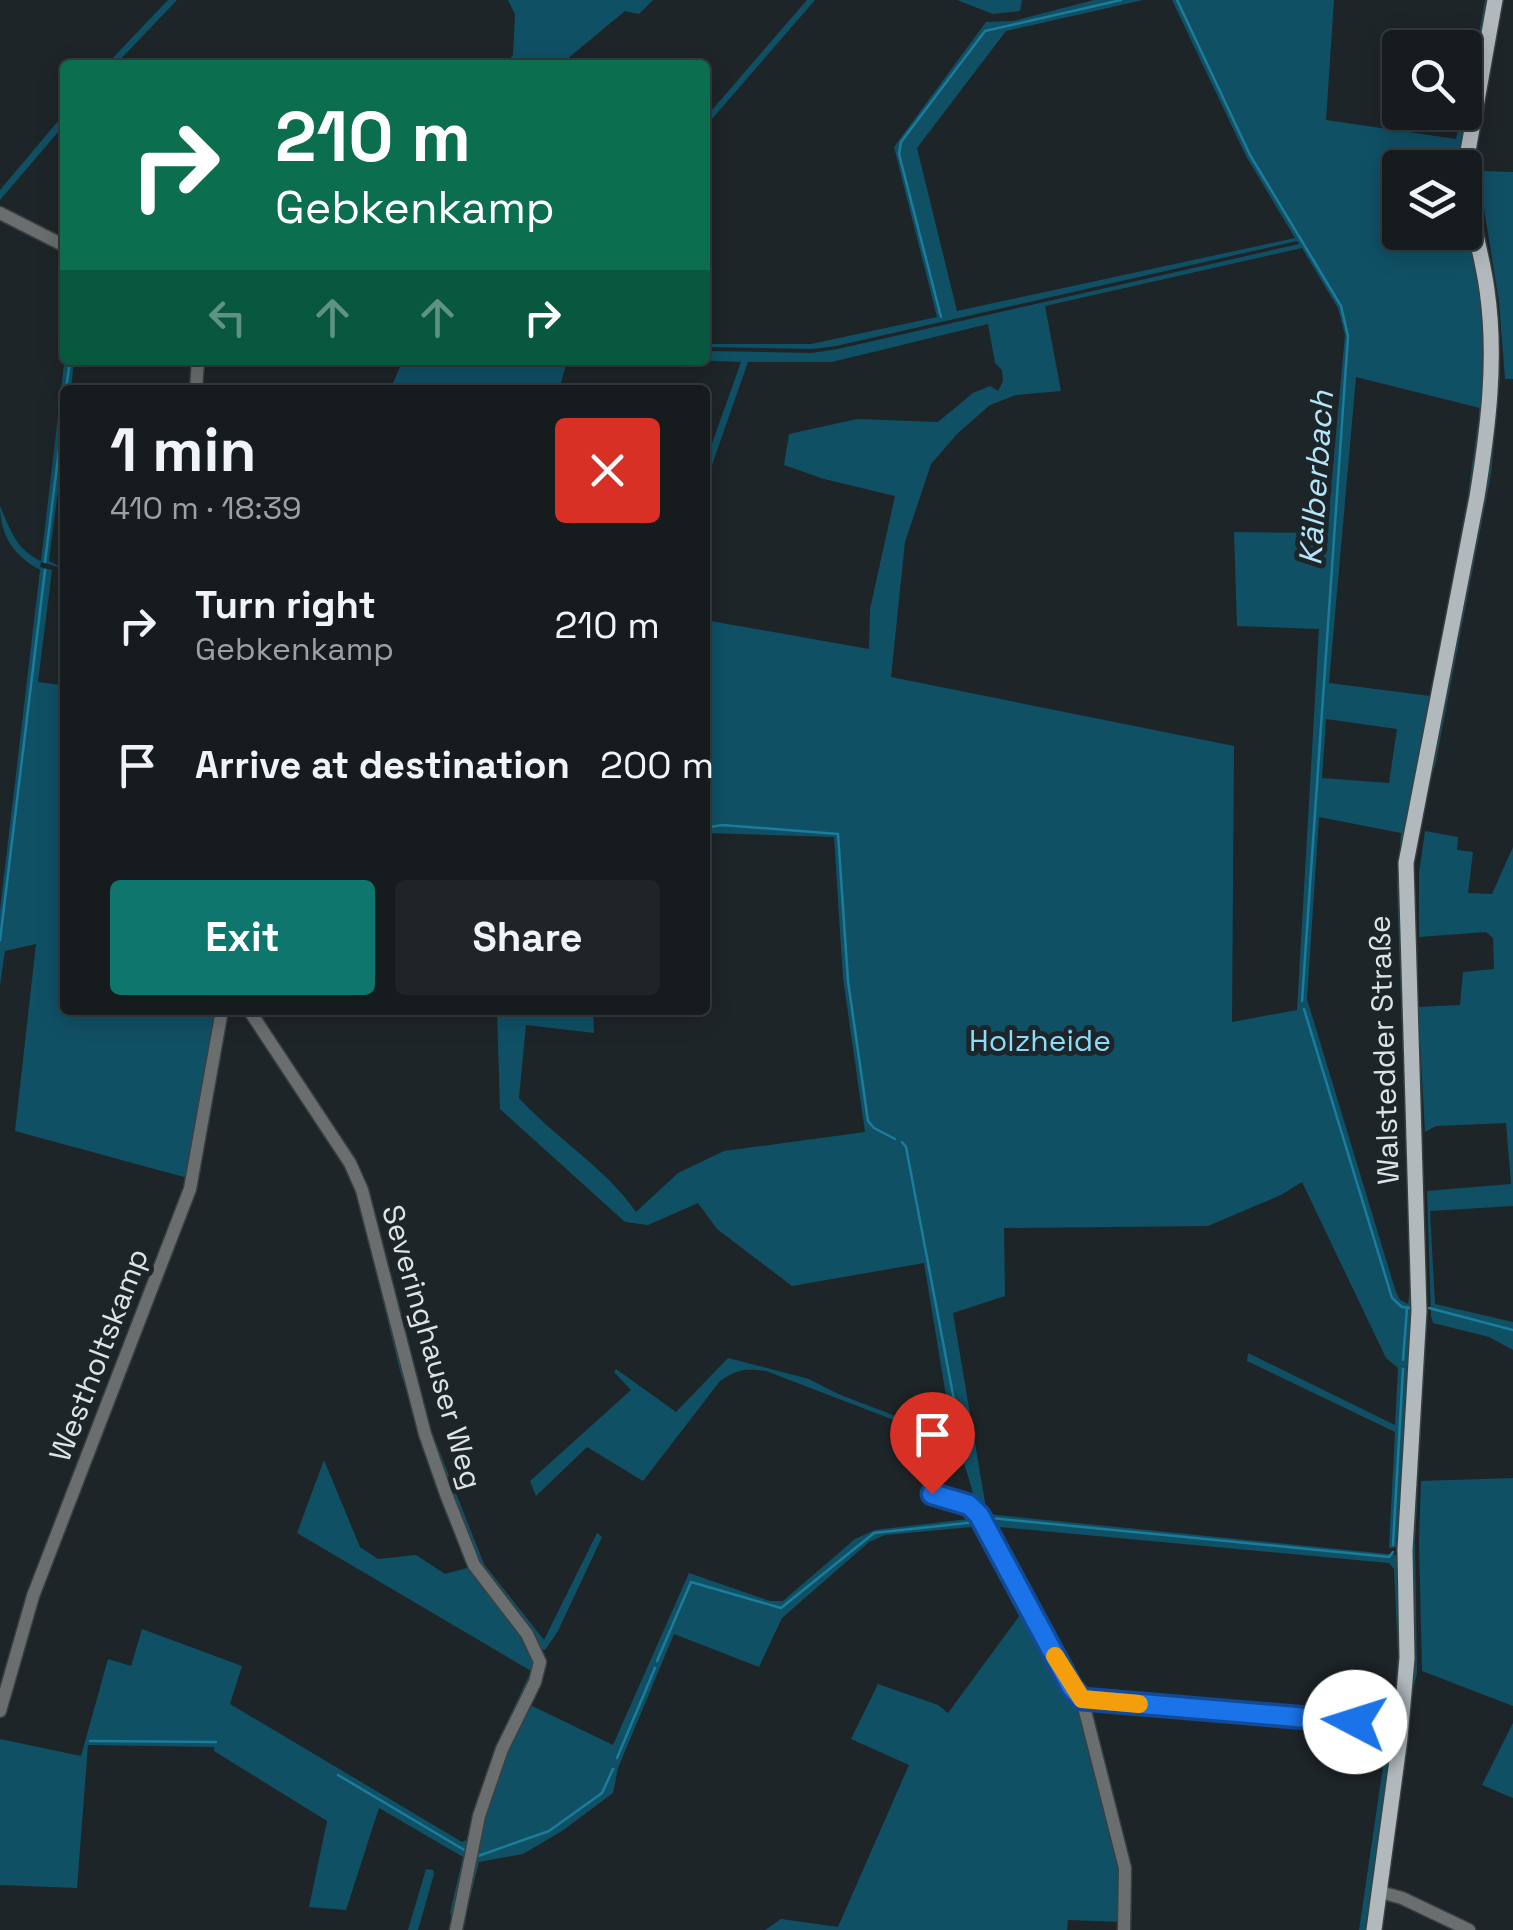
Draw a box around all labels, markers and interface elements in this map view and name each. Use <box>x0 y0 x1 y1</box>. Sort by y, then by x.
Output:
map controls <box>1382 30 1482 250</box>
button: search <box>1382 30 1482 130</box>
text: 210 m <box>275 92 471 181</box>
icon: right <box>110 100 240 230</box>
button: layers <box>1382 150 1482 250</box>
text: Gebkenkamp <box>275 179 555 236</box>
icon: left <box>200 290 255 345</box>
icon: ahead <box>305 290 360 345</box>
icon: ahead <box>410 290 465 345</box>
icon: right <box>515 290 570 345</box>
water label: Kälberbach <box>1290 388 1342 567</box>
text: 1 min <box>110 412 257 489</box>
button: close <box>555 418 660 523</box>
text: 410 m · 18:39 <box>110 488 302 528</box>
text: Turn right <box>195 581 376 629</box>
icon: right <box>110 598 165 653</box>
text: 210 m <box>554 601 660 649</box>
text: Gebkenkamp <box>195 629 394 669</box>
icon: arrive <box>110 738 165 793</box>
text: Arrive at destination <box>195 741 570 789</box>
text: 200 m <box>600 741 714 789</box>
button: Exit <box>110 880 375 995</box>
button: Share <box>395 880 660 995</box>
street label: Walstedder Straße <box>1359 915 1408 1185</box>
park label: Holzheide <box>969 1021 1111 1060</box>
street label: Severinghauser Weg <box>373 1200 492 1494</box>
street label: Westholtskamp <box>40 1243 157 1467</box>
pin <box>890 1392 975 1495</box>
icon: arrive <box>905 1407 960 1462</box>
position arrow <box>1303 1670 1407 1774</box>

